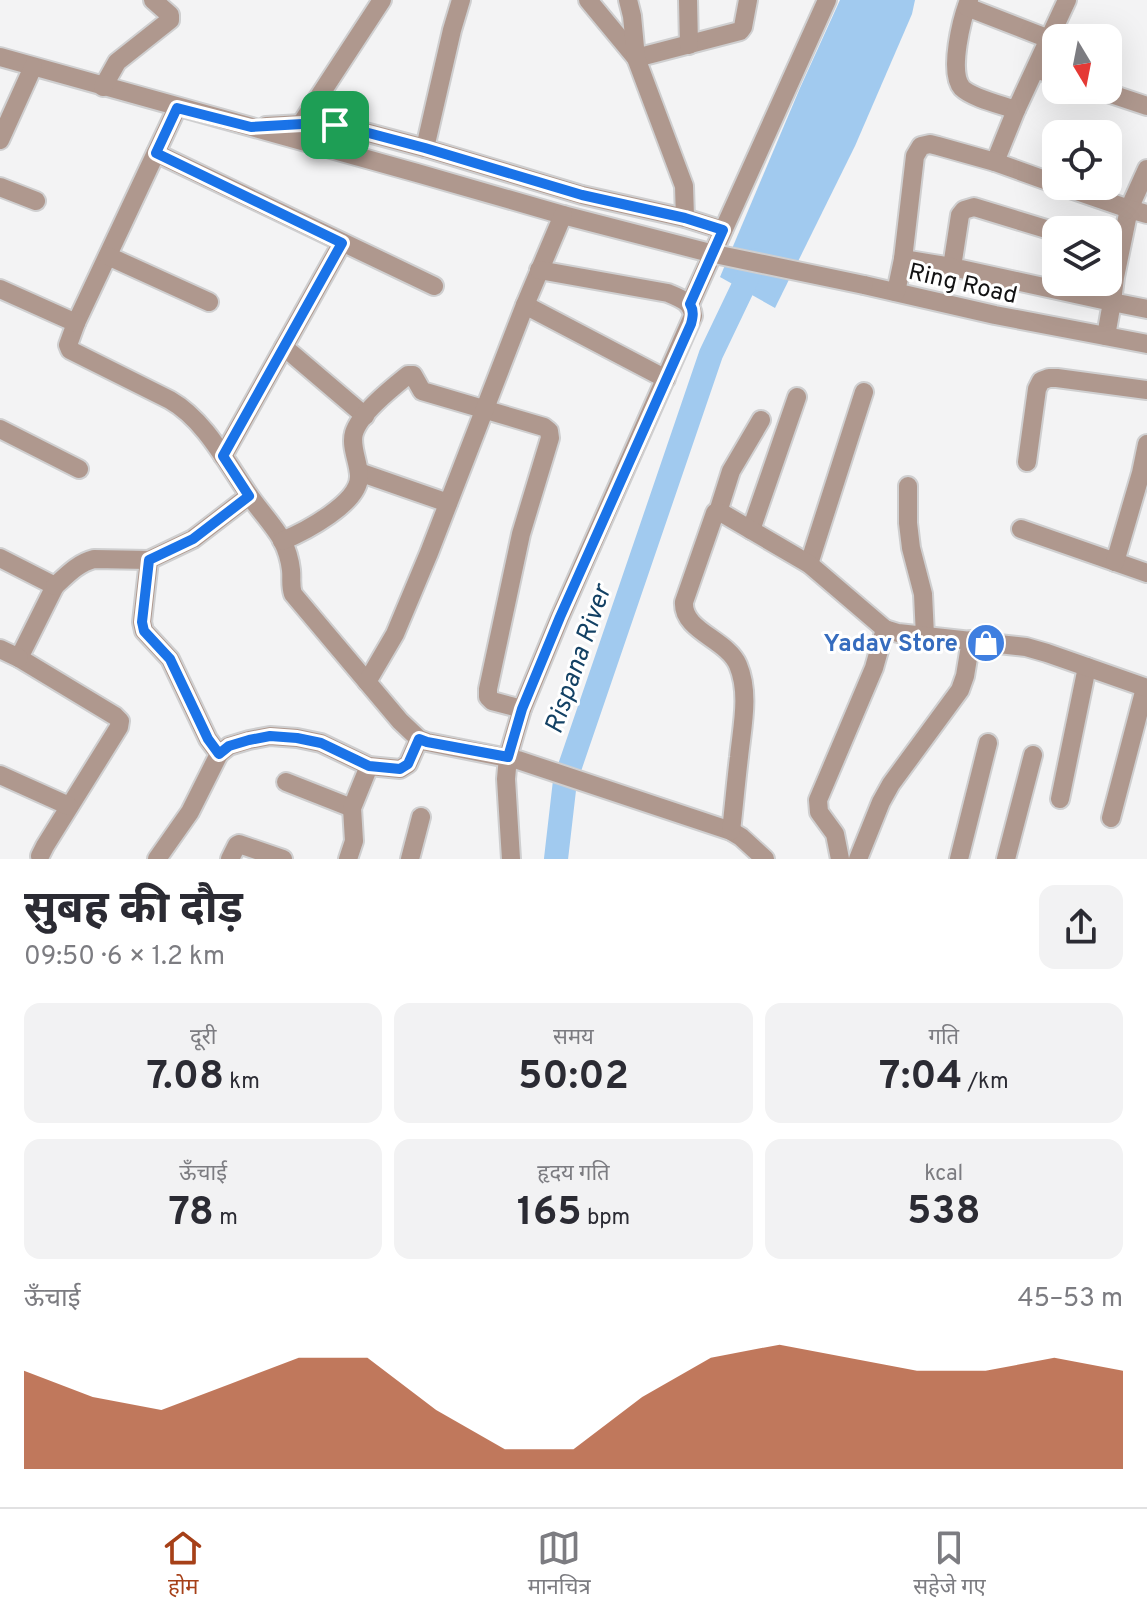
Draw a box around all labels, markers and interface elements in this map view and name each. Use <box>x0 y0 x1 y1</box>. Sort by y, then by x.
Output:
north arrow <box>1042 24 1122 104</box>
map controls <box>1042 24 1122 296</box>
pin <box>301 91 369 159</box>
icon: arrive <box>313 103 357 147</box>
button: locate <box>1042 120 1122 200</box>
button: layers <box>1042 216 1122 296</box>
street label: Ring Road <box>905 258 1020 312</box>
water label: Rispana River <box>539 579 621 739</box>
shop icon: Yadav Store <box>965 622 1007 664</box>
place label: Yadav Store <box>824 630 958 660</box>
text: सुबह की दौड़ <box>24 883 243 939</box>
button: share <box>1039 885 1123 969</box>
text: 09:50 · 6 × 1.2 km <box>24 941 225 974</box>
text: दूरी <box>190 1025 216 1052</box>
text: समय <box>553 1025 594 1052</box>
text: गति <box>929 1025 959 1052</box>
text: 7.08 <box>147 1053 224 1103</box>
text: 50:02 <box>518 1053 629 1103</box>
text: 7:04 <box>879 1053 962 1103</box>
text: km <box>224 1069 260 1096</box>
text: /km <box>962 1069 1009 1096</box>
text: ऊँचाई <box>179 1161 227 1188</box>
text: हृदय गति <box>537 1161 610 1188</box>
text: kcal <box>924 1161 963 1188</box>
text: 538 <box>907 1188 981 1238</box>
text: 78 <box>169 1189 214 1239</box>
text: 165 <box>517 1189 582 1239</box>
text: m <box>214 1205 238 1232</box>
text: bpm <box>582 1205 630 1232</box>
text: ऊँचाई <box>24 1283 80 1316</box>
text: 45–53 m <box>1018 1283 1123 1316</box>
tab: होम <box>161 1526 205 1603</box>
tab: मानचित्र <box>528 1526 591 1603</box>
tab: सहेजे गए <box>913 1526 986 1603</box>

